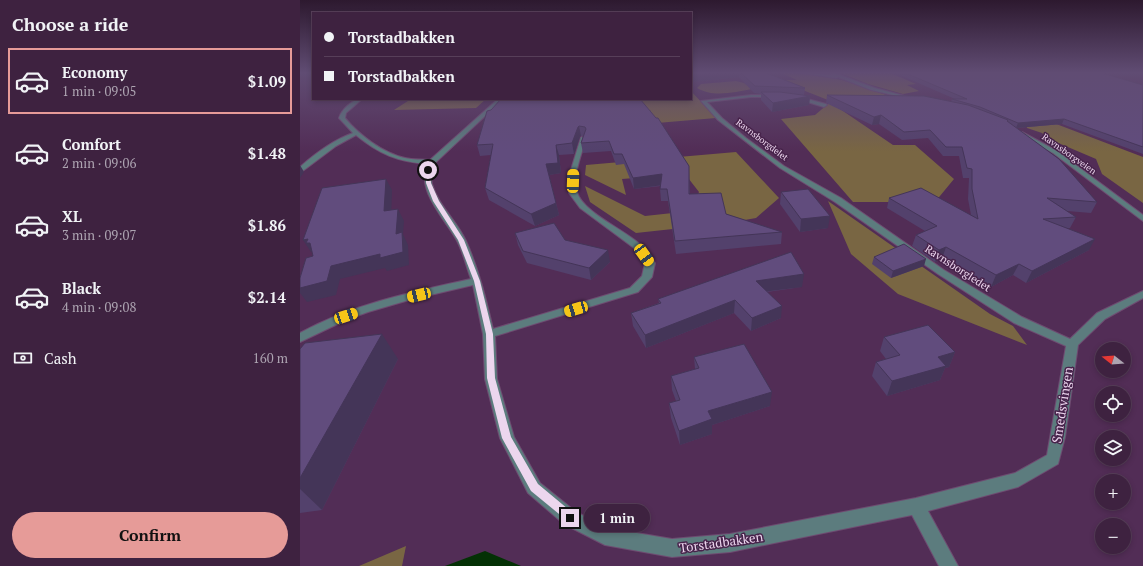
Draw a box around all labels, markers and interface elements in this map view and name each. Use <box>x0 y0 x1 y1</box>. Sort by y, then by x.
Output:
text: Choose a ride <box>12 12 128 36</box>
text: Torstadbakken <box>348 27 455 47</box>
text: Economy <box>62 62 127 82</box>
icon: car <box>14 63 50 99</box>
text: Torstadbakken <box>348 66 455 86</box>
text: $1.09 <box>248 71 286 91</box>
text: 1 min · 09:05 <box>62 82 136 100</box>
street label: Ravnsborgdelet <box>734 116 791 164</box>
street label: Ravnsborgveien <box>1039 131 1099 178</box>
text: Comfort <box>62 134 121 154</box>
icon: car <box>14 135 50 171</box>
text: $1.48 <box>248 143 286 163</box>
text: 2 min · 09:06 <box>62 154 136 172</box>
route start <box>419 161 437 179</box>
car <box>567 169 579 193</box>
text: XL <box>62 206 82 226</box>
icon: car <box>14 207 50 243</box>
text: $1.86 <box>248 215 286 235</box>
text: 3 min · 09:07 <box>62 226 136 244</box>
street label: Ravnsborgledet <box>922 241 994 295</box>
car <box>632 242 656 268</box>
text: Black <box>62 278 101 298</box>
icon: car <box>14 279 50 315</box>
car <box>406 286 432 304</box>
text: $2.14 <box>248 287 286 307</box>
text: 4 min · 09:08 <box>62 298 136 316</box>
car <box>563 300 589 318</box>
car <box>333 307 359 325</box>
north arrow <box>1095 342 1131 378</box>
map controls <box>1095 342 1131 554</box>
icon: cash <box>12 347 34 369</box>
text: Cash <box>44 348 77 368</box>
text: 160 m <box>253 349 288 367</box>
street label: Smedsvingen <box>1047 365 1077 444</box>
button: locate <box>1095 386 1131 422</box>
button: layers <box>1095 430 1131 466</box>
button: + <box>1095 474 1131 510</box>
callout: 1 min <box>584 504 650 532</box>
route end <box>561 509 579 527</box>
text: 1 min <box>599 509 635 527</box>
button: Confirm <box>12 512 288 558</box>
button: − <box>1095 518 1131 554</box>
street label: Torstadbakken <box>678 527 765 557</box>

